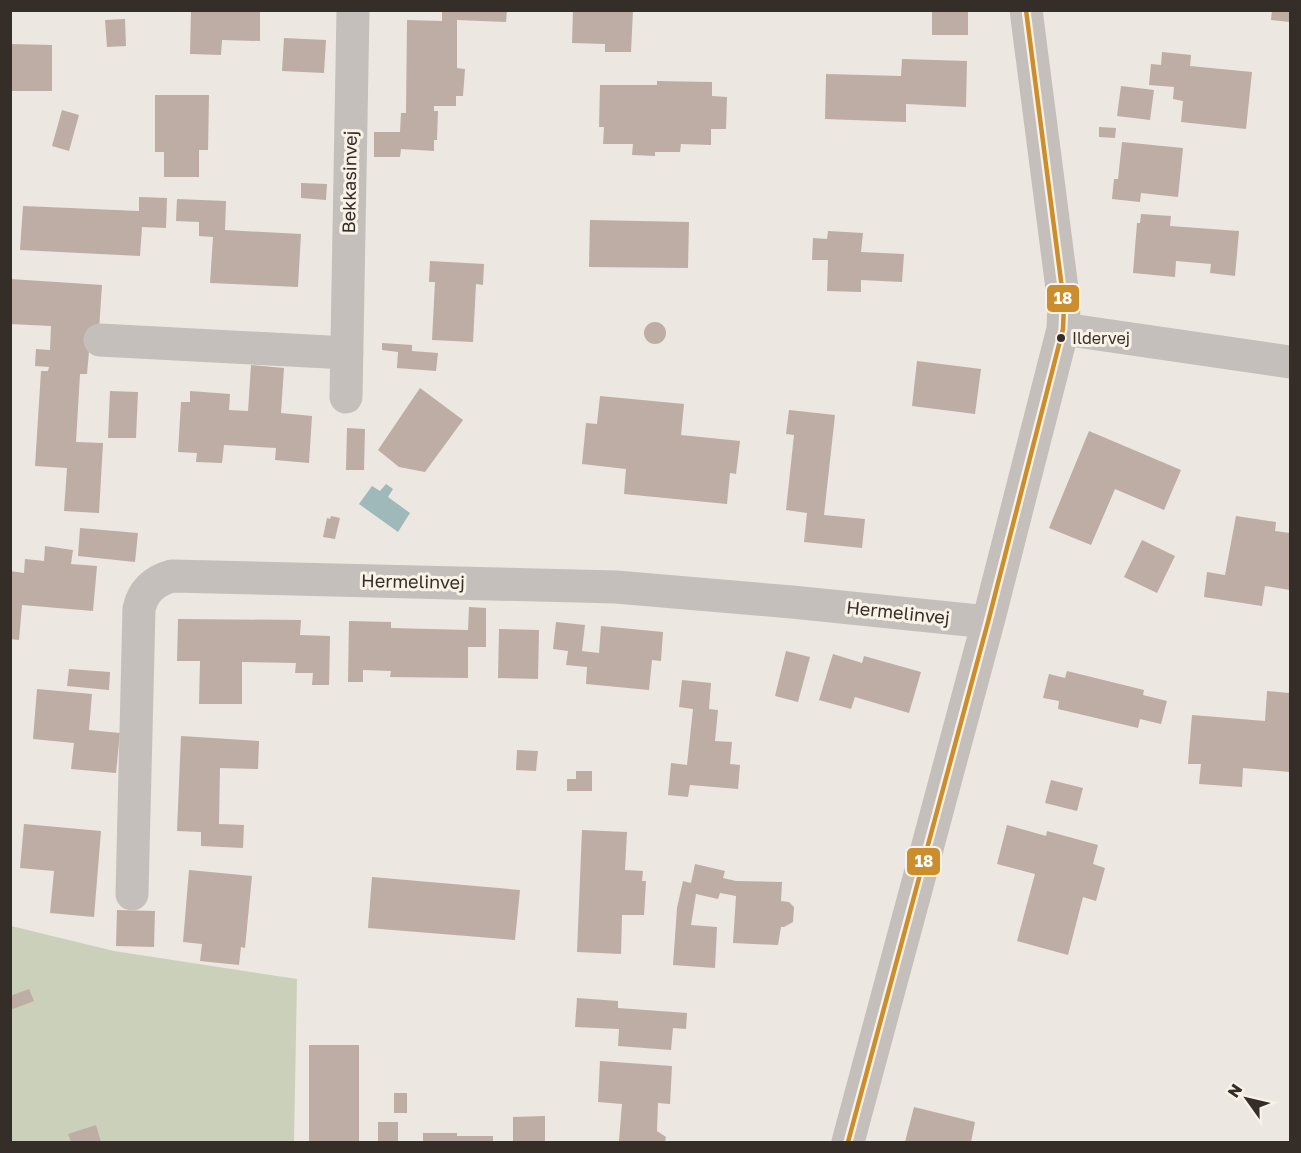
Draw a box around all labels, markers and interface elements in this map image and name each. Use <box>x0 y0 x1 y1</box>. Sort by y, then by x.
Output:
street label: Bekkasinvej <box>337 130 361 234</box>
line badge: 18 <box>1046 284 1080 313</box>
text: 18 <box>1054 288 1072 308</box>
place label: Ildervej <box>1072 328 1130 348</box>
marker: Ildervej <box>1055 332 1067 344</box>
street label: Hermelinvej <box>361 569 465 593</box>
street label: Hermelinvej <box>845 596 951 628</box>
line badge: 18 <box>906 847 941 876</box>
text: 18 <box>915 851 933 871</box>
north arrow <box>1217 1069 1277 1129</box>
text: N <box>1223 1080 1246 1101</box>

